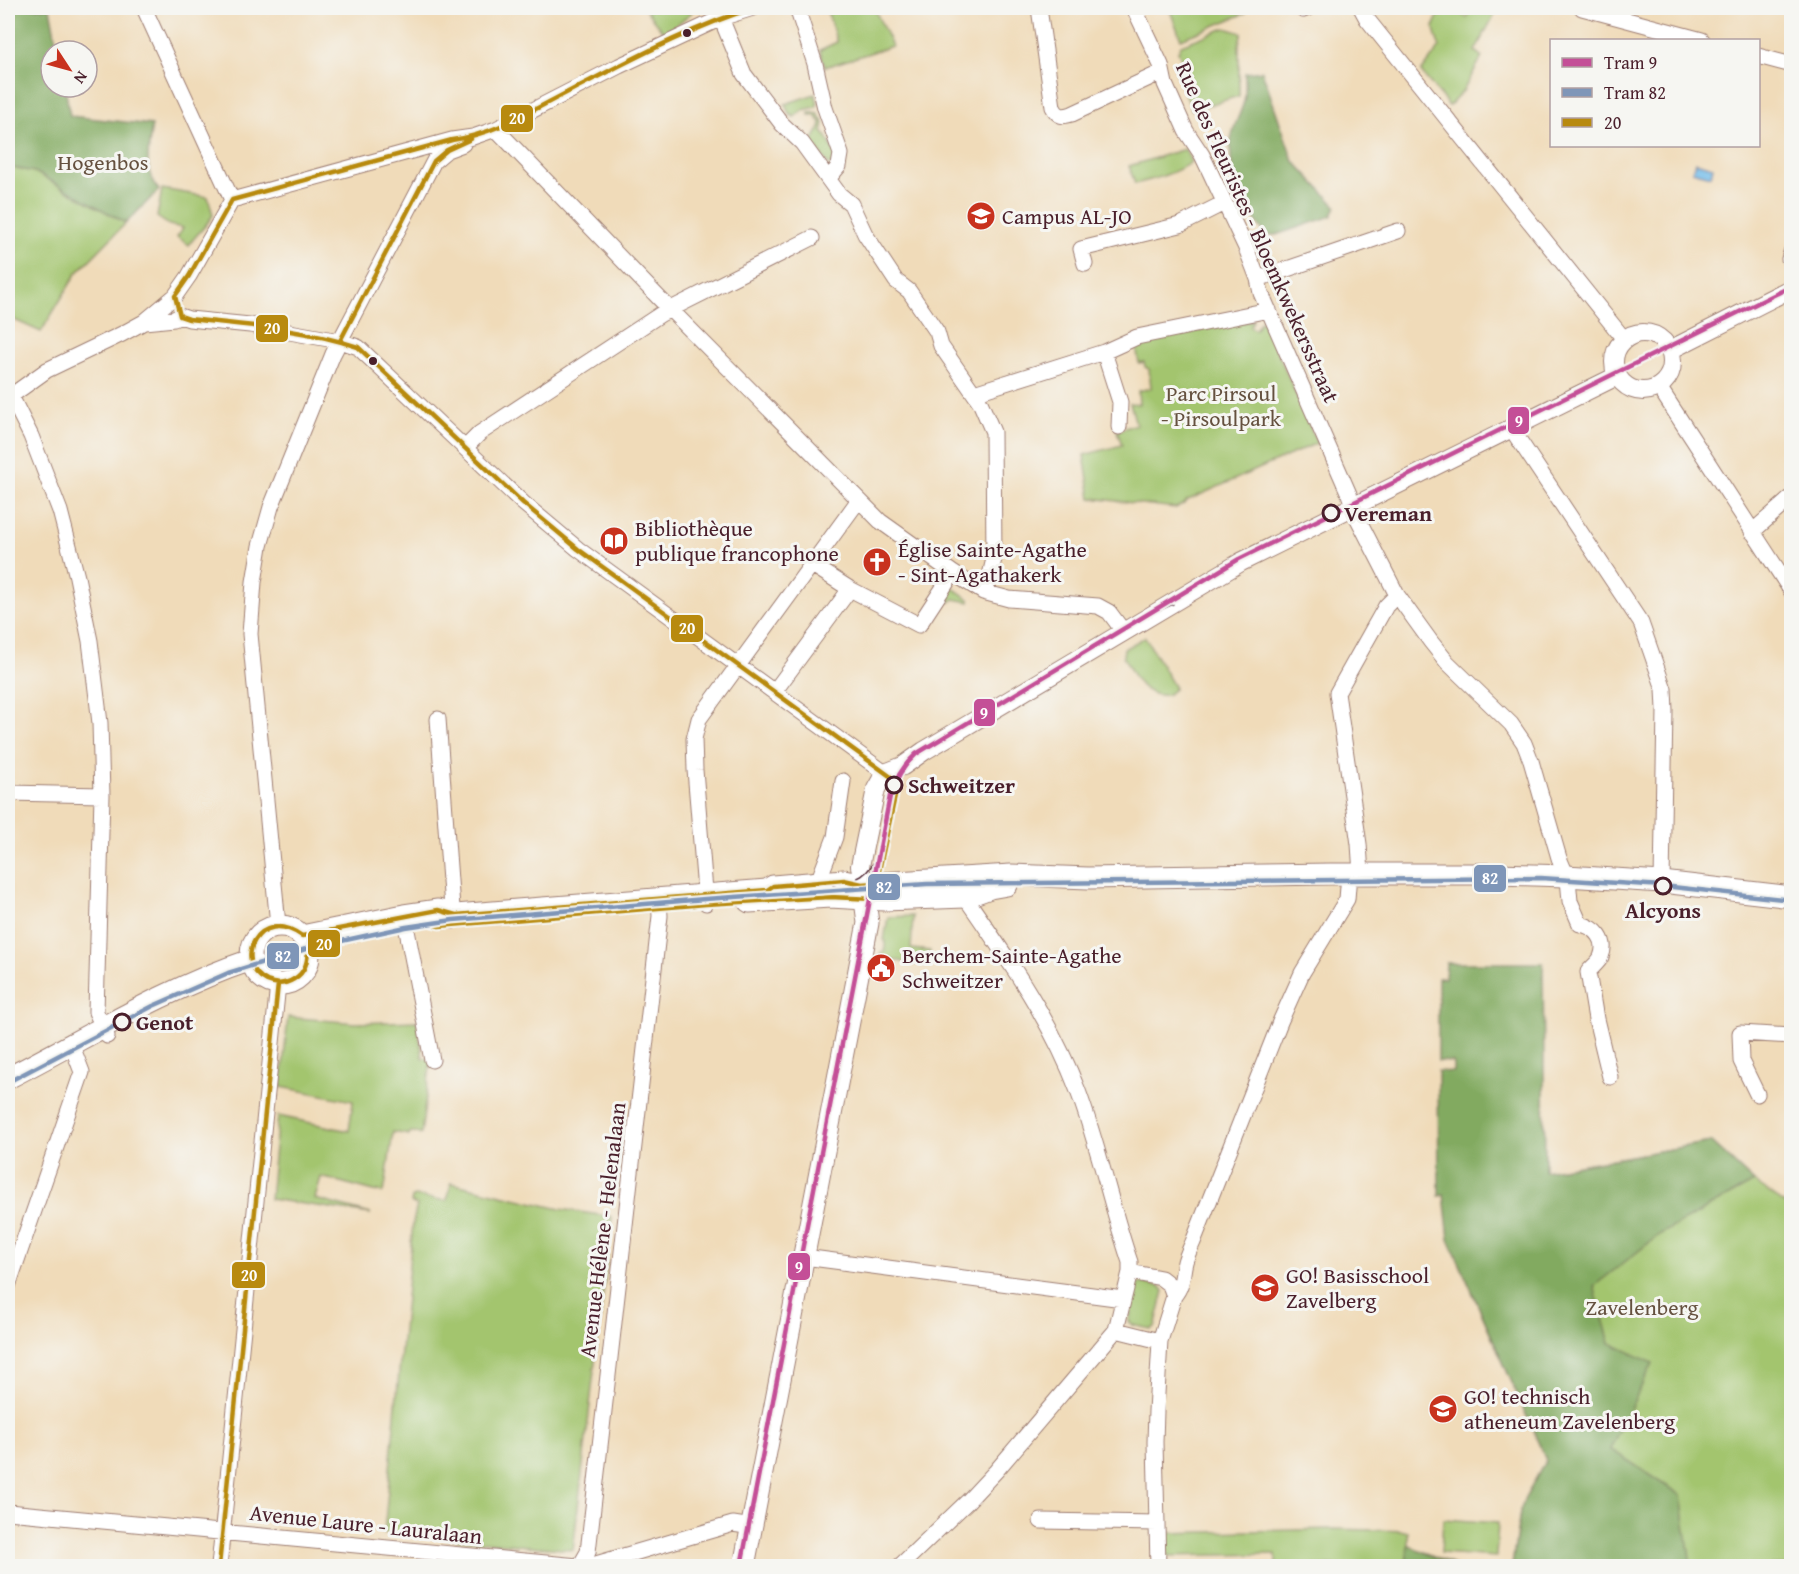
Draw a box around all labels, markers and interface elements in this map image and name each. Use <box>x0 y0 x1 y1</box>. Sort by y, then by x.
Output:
unlabelled marker <box>681 27 693 39</box>
north arrow <box>39 39 99 99</box>
legend <box>1550 39 1760 147</box>
text: Tram 9 <box>1604 49 1657 76</box>
street label: Rue des Fleuristes - Bloemkwekersstraat <box>1168 56 1348 408</box>
text: N <box>68 66 94 89</box>
text: Tram 82 <box>1604 79 1666 106</box>
line badge: 20 <box>500 104 534 133</box>
text: 20 <box>509 106 525 130</box>
text: 20 <box>1604 109 1622 136</box>
park label: Hogenbos <box>58 146 148 178</box>
school or university icon: Campus AL-JO <box>965 200 997 232</box>
place label: Campus AL-JO <box>1002 200 1132 232</box>
line badge: 20 <box>255 314 289 343</box>
text: 20 <box>264 316 280 340</box>
unlabelled marker <box>367 355 379 367</box>
park label: Parc Pirsoul - Pirsoulpark <box>1161 377 1282 434</box>
line badge: 9 <box>1507 406 1530 435</box>
text: 9 <box>1515 409 1523 433</box>
place label: Vereman <box>1344 497 1432 529</box>
marker: Vereman <box>1322 504 1340 522</box>
place label: Bibliothèque publique francophone <box>635 512 839 569</box>
library icon: Bibliothèque publique francophone <box>598 525 630 557</box>
place label: Église Sainte-Agathe - Sint-Agathakerk <box>898 533 1087 590</box>
church icon: Église Sainte-Agathe - Sint-Agathakerk <box>861 546 893 578</box>
line badge: 20 <box>670 614 704 643</box>
text: 20 <box>679 616 695 640</box>
line badge: 9 <box>973 698 996 727</box>
text: 9 <box>980 701 988 725</box>
place label: Schweitzer <box>908 769 1015 801</box>
marker: Schweitzer <box>885 776 903 794</box>
line badge: 82 <box>1473 864 1507 893</box>
text: 82 <box>1482 866 1498 890</box>
line badge: 82 <box>867 873 901 901</box>
text: 82 <box>876 875 892 899</box>
marker: Alcyons <box>1654 877 1672 895</box>
place label: Alcyons <box>1625 894 1701 926</box>
line badge: 20 <box>307 929 341 958</box>
text: 20 <box>316 932 332 956</box>
place label: Berchem-Sainte-Agathe Schweitzer <box>902 939 1122 996</box>
line badge: 82 <box>266 942 300 970</box>
text: 82 <box>275 944 291 968</box>
public building icon: Berchem-Sainte-Agathe Schweitzer <box>865 952 897 984</box>
place label: Genot <box>136 1006 194 1038</box>
marker: Genot <box>113 1013 131 1031</box>
street label: Avenue Hélène - Helenalaan <box>570 1100 634 1360</box>
line badge: 9 <box>787 1252 811 1281</box>
text: 9 <box>795 1255 803 1279</box>
place label: GO! Basisschool Zavelberg <box>1286 1259 1429 1316</box>
line badge: 20 <box>231 1261 266 1289</box>
text: 20 <box>241 1263 257 1287</box>
school or university icon: GO! Basisschool Zavelberg <box>1249 1272 1281 1304</box>
park label: Zavelenberg <box>1585 1291 1699 1323</box>
place label: GO! technisch atheneum Zavelenberg <box>1464 1380 1675 1437</box>
school or university icon: GO! technisch atheneum Zavelenberg <box>1427 1393 1459 1425</box>
street label: Avenue Laure - Lauralaan <box>248 1496 484 1552</box>

